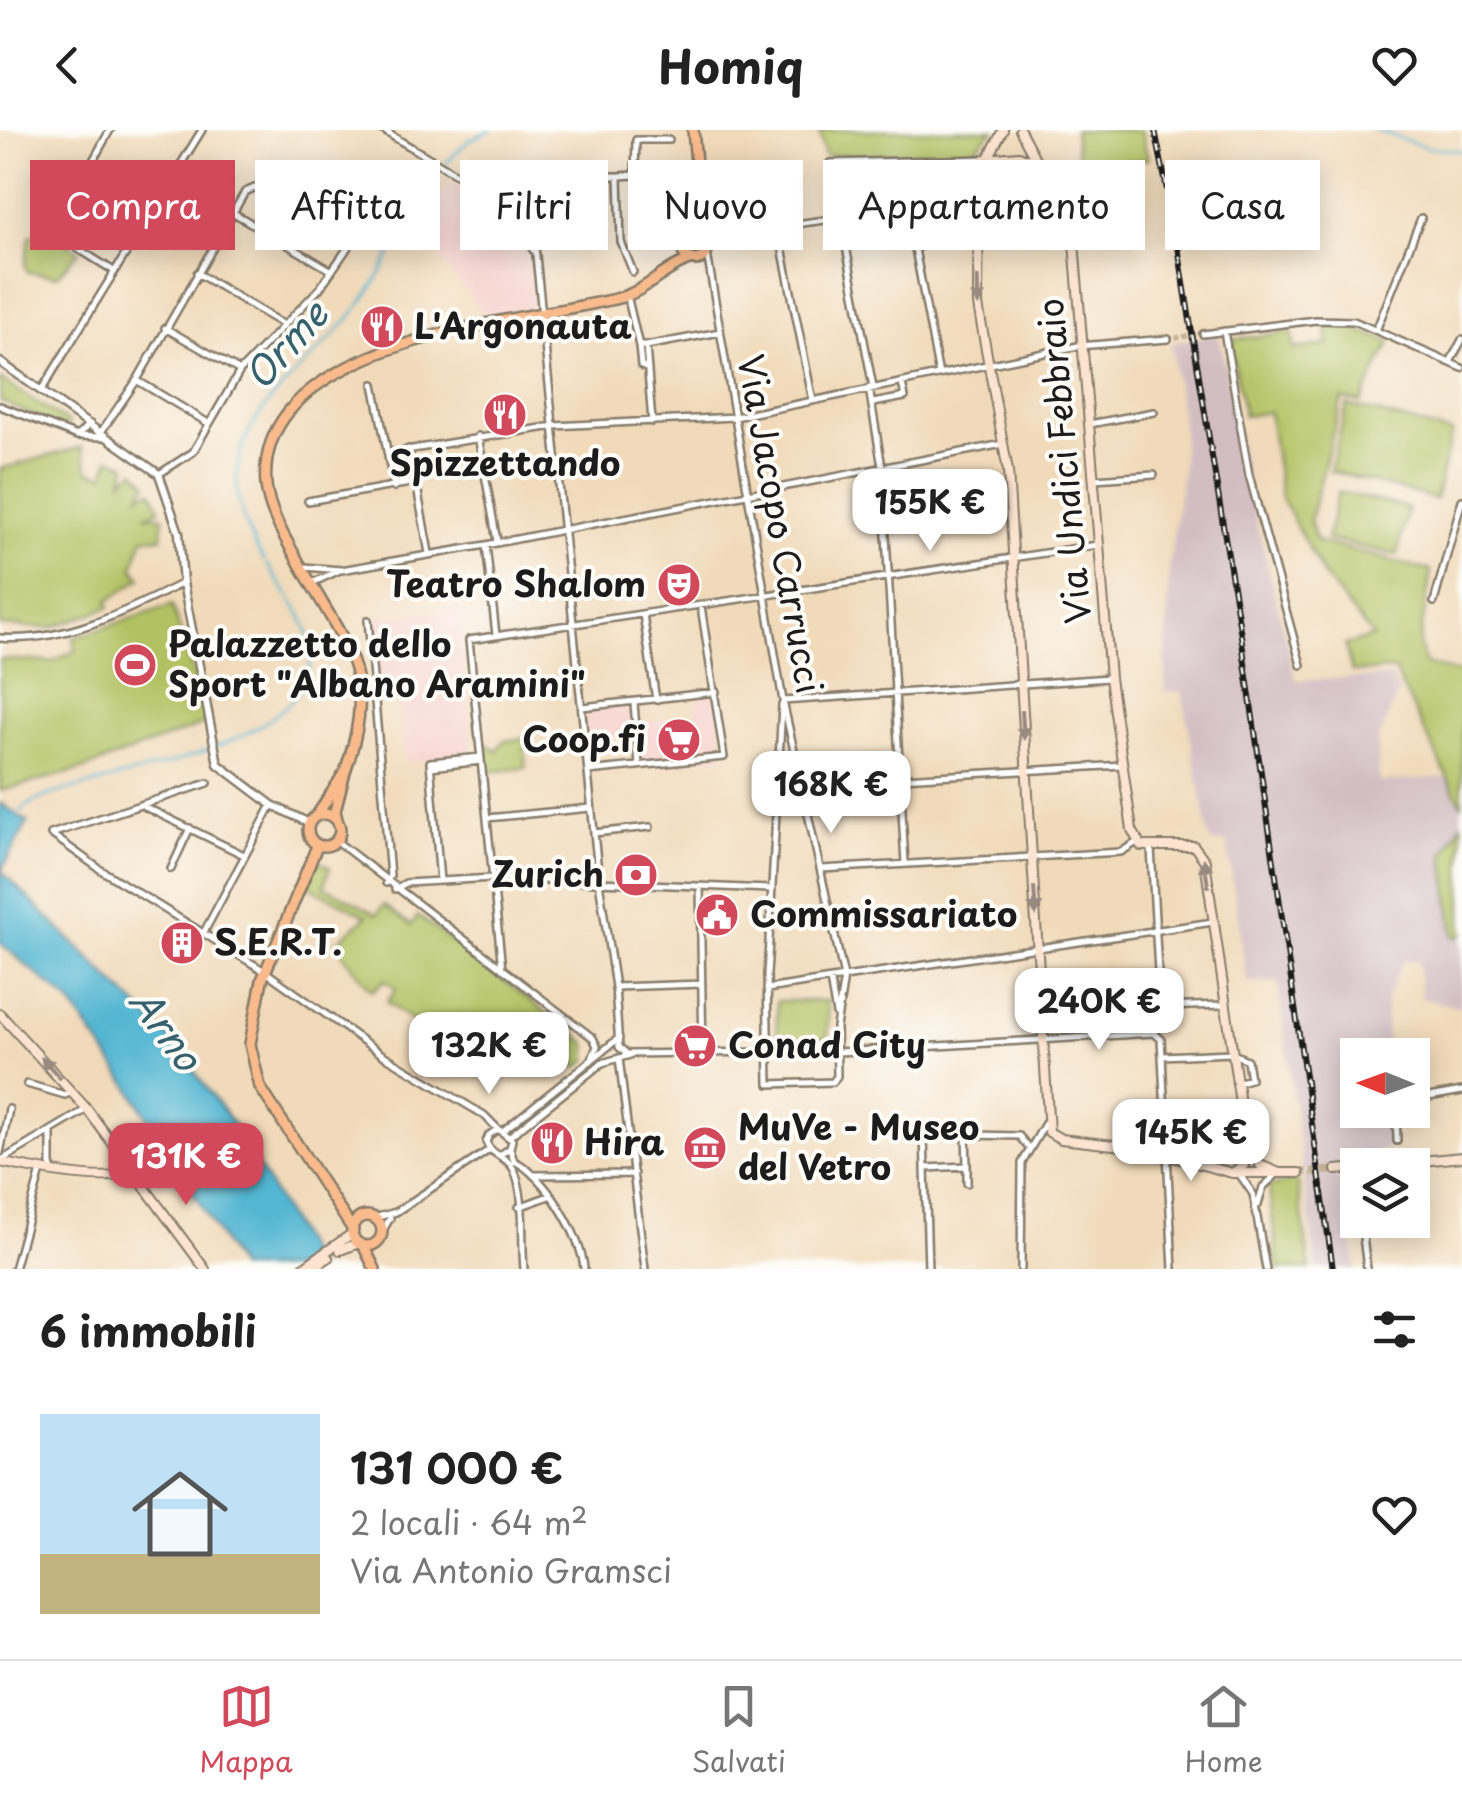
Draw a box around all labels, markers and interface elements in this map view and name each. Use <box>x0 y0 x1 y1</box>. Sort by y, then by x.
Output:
text: Homiq <box>658 31 804 99</box>
icon: back <box>40 38 95 93</box>
icon: heart <box>1367 38 1422 93</box>
chip: Compra <box>30 160 235 250</box>
chip: Affitta <box>255 160 440 250</box>
chip: Filtri <box>460 160 608 250</box>
chip: Nuovo <box>628 160 803 250</box>
chip: Appartamento <box>823 160 1145 250</box>
chip: Casa <box>1165 160 1320 250</box>
one-way arrow <box>970 275 986 307</box>
water label: Orme <box>230 286 342 401</box>
street label: Via Undici Febbraio <box>1022 296 1103 626</box>
place label: L'Argonauta <box>414 298 632 351</box>
restaurant icon: L'Argonauta <box>359 304 405 350</box>
street label: Via Jacopo Carrucci <box>726 350 837 697</box>
restaurant icon: Spizzettando <box>482 392 528 438</box>
place label: Spizzettando <box>390 435 620 488</box>
pin: 155K € <box>849 469 1011 554</box>
text: 155K € <box>874 477 986 525</box>
place label: Teatro Shalom <box>386 556 646 609</box>
theatre icon: Teatro Shalom <box>656 562 702 608</box>
place label: Palazzetto dello Sport "Albano Aramini" <box>168 616 586 709</box>
sports icon: Palazzetto dello Sport "Albano Aramini" <box>112 642 158 688</box>
one-way arrow <box>1015 709 1031 741</box>
place label: Coop.fi <box>522 711 646 764</box>
supermarket icon: Coop.fi <box>656 717 702 763</box>
pin: 168K € <box>750 751 912 836</box>
text: 168K € <box>774 759 888 807</box>
place label: Zurich <box>491 846 604 899</box>
bank icon: Zurich <box>613 852 659 898</box>
one-way arrow <box>1198 857 1214 889</box>
one-way arrow <box>1027 885 1043 917</box>
place label: Commissariato <box>750 886 1017 939</box>
public building icon: Commissariato <box>694 892 740 938</box>
place label: S.E.R.T. <box>214 914 342 967</box>
building icon: S.E.R.T. <box>159 920 205 966</box>
pin: 240K € <box>1018 968 1180 1053</box>
water label: Arno <box>117 975 218 1083</box>
text: 240K € <box>1037 976 1161 1024</box>
pin: 132K € <box>408 1012 570 1097</box>
place label: Conad City <box>728 1017 926 1070</box>
text: 132K € <box>431 1020 547 1068</box>
supermarket icon: Conad City <box>672 1023 718 1069</box>
north arrow <box>1340 1038 1430 1128</box>
map controls <box>1340 1038 1430 1238</box>
one-way arrow <box>40 1056 62 1081</box>
place label: MuVe - Museo del Vetro <box>738 1099 979 1192</box>
pin: 145K € <box>1110 1099 1272 1184</box>
text: 145K € <box>1134 1107 1248 1155</box>
place label: Hira <box>584 1114 664 1167</box>
restaurant icon: Hira <box>529 1120 575 1166</box>
pin: 131K € <box>105 1123 267 1208</box>
museum icon: MuVe - Museo del Vetro <box>682 1125 728 1171</box>
text: 131K € <box>130 1131 242 1179</box>
button: layers <box>1340 1148 1430 1238</box>
text: 6 immobili <box>40 1298 256 1361</box>
icon: filters <box>1367 1302 1422 1357</box>
text: 131 000 € <box>350 1435 563 1498</box>
icon: home <box>120 1454 240 1574</box>
icon: heart <box>1367 1487 1422 1542</box>
text: 2 locali · 64 m² <box>350 1498 588 1546</box>
text: Via Antonio Gramsci <box>350 1546 672 1594</box>
tab: Mappa <box>199 1679 293 1782</box>
tab: Salvati <box>692 1679 786 1782</box>
tab: Home <box>1185 1679 1263 1782</box>

